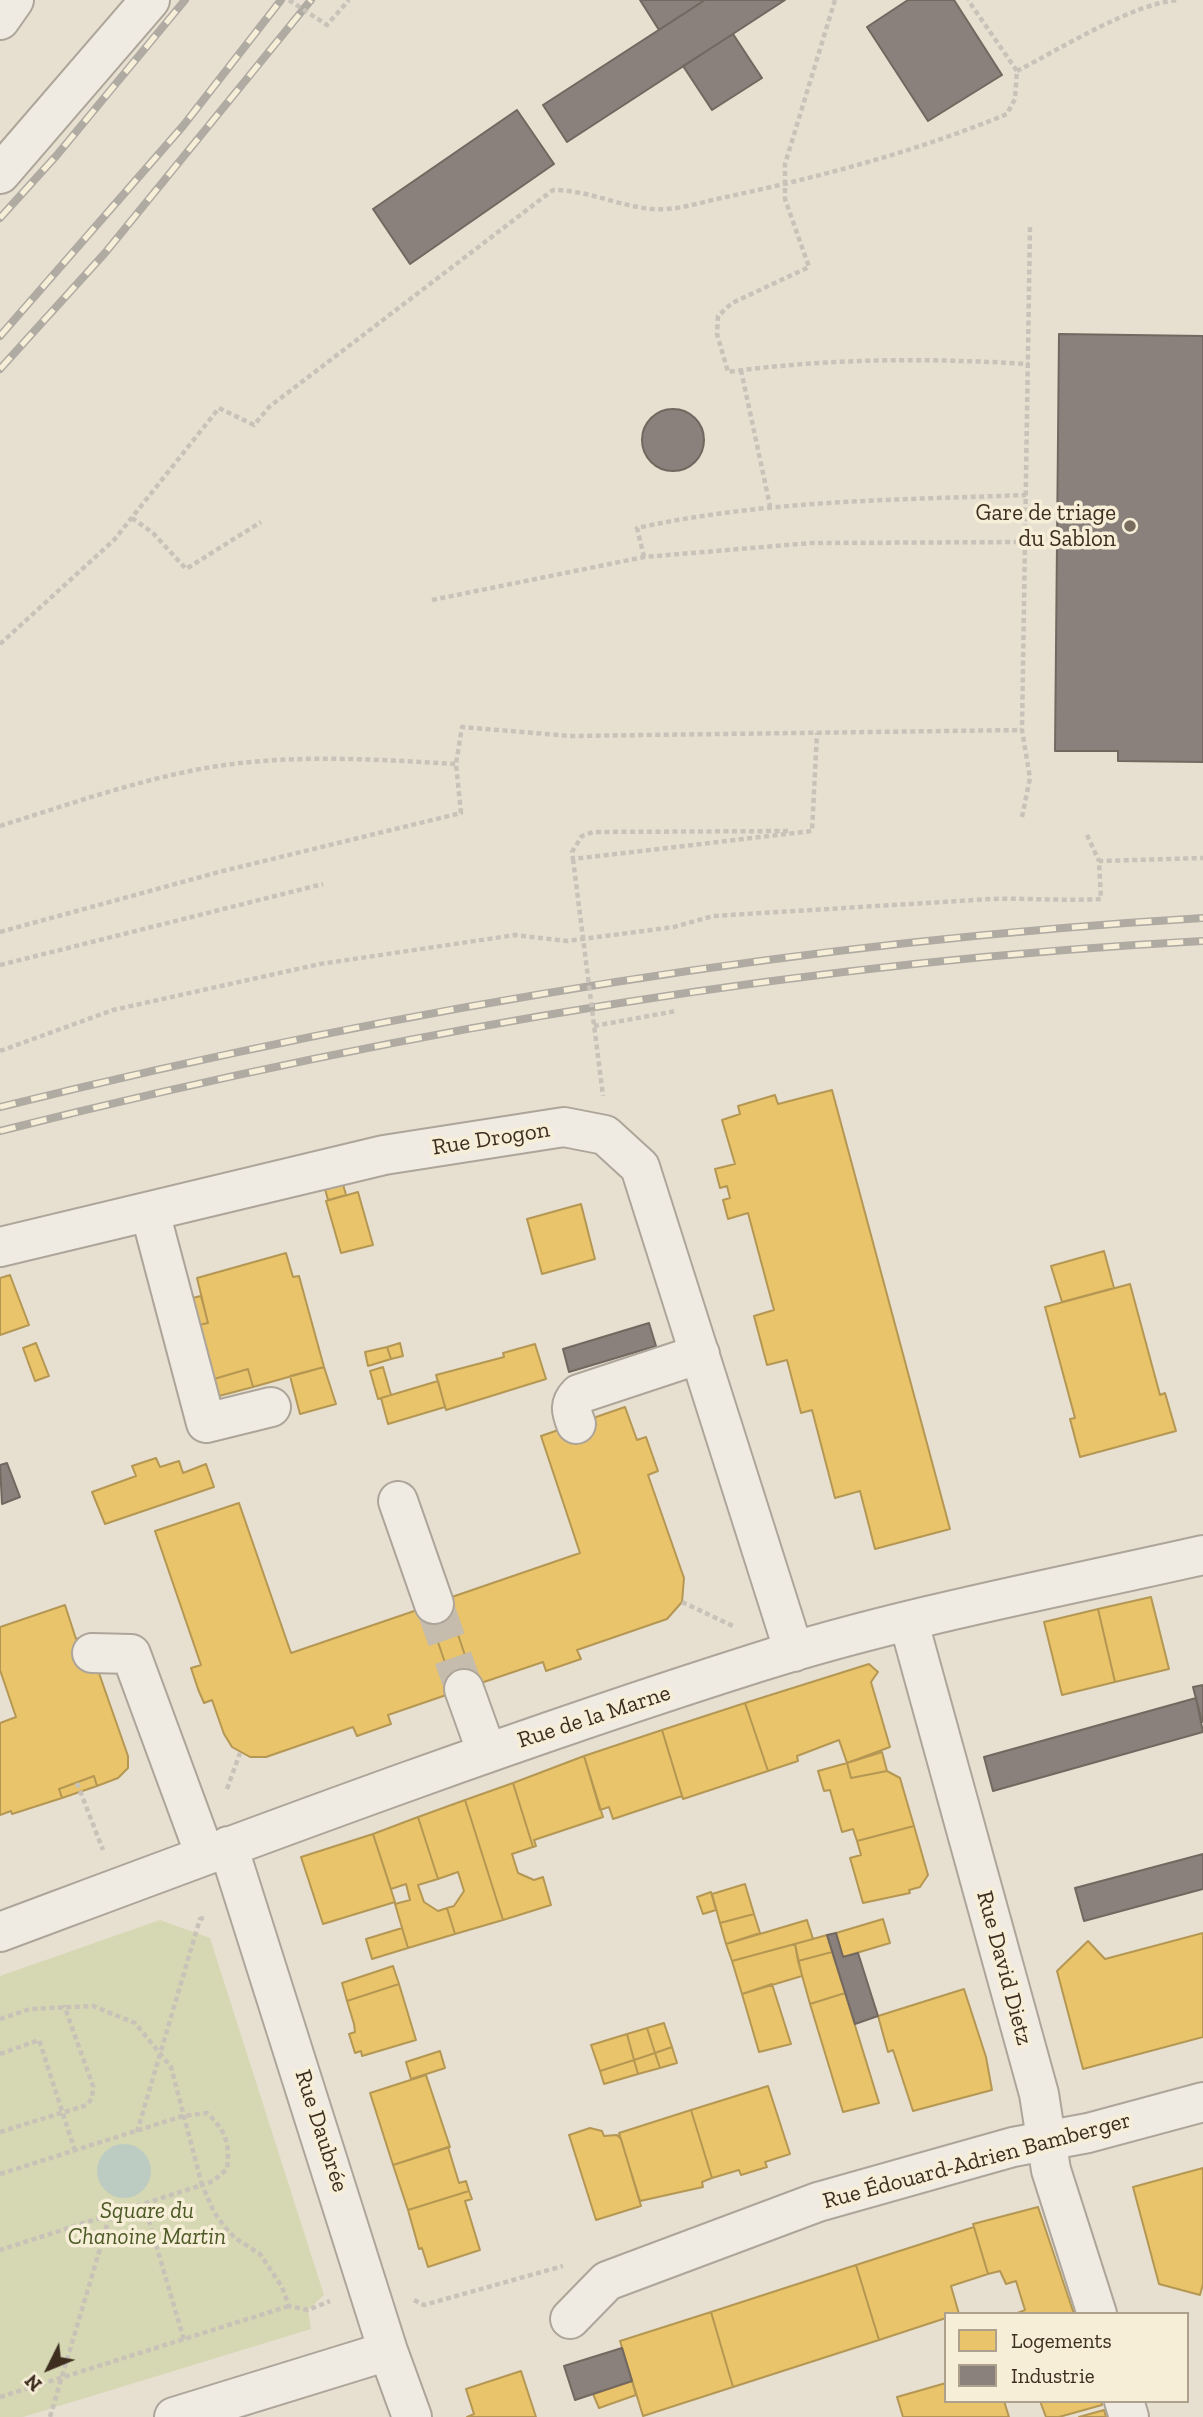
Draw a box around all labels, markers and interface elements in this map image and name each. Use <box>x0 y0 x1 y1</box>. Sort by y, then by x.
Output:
place label: Gare de triage du Sablon <box>975 499 1116 553</box>
marker: Gare de triage du Sablon <box>1122 518 1138 534</box>
street label: Rue Drogon <box>430 1116 552 1162</box>
street label: Rue de la Marne <box>514 1679 674 1755</box>
street label: Rue David Dietz <box>970 1888 1038 2048</box>
street label: Rue Daubrée <box>288 2066 354 2196</box>
street label: Rue Édouard-Adrien Bamberger <box>820 2107 1134 2215</box>
park label: Square du Chanoine Martin <box>68 2197 226 2251</box>
legend <box>944 2312 1189 2403</box>
text: Logements <box>1011 2328 1112 2353</box>
north arrow <box>14 2333 84 2403</box>
text: Industrie <box>1011 2363 1095 2388</box>
text: N <box>20 2370 47 2396</box>

